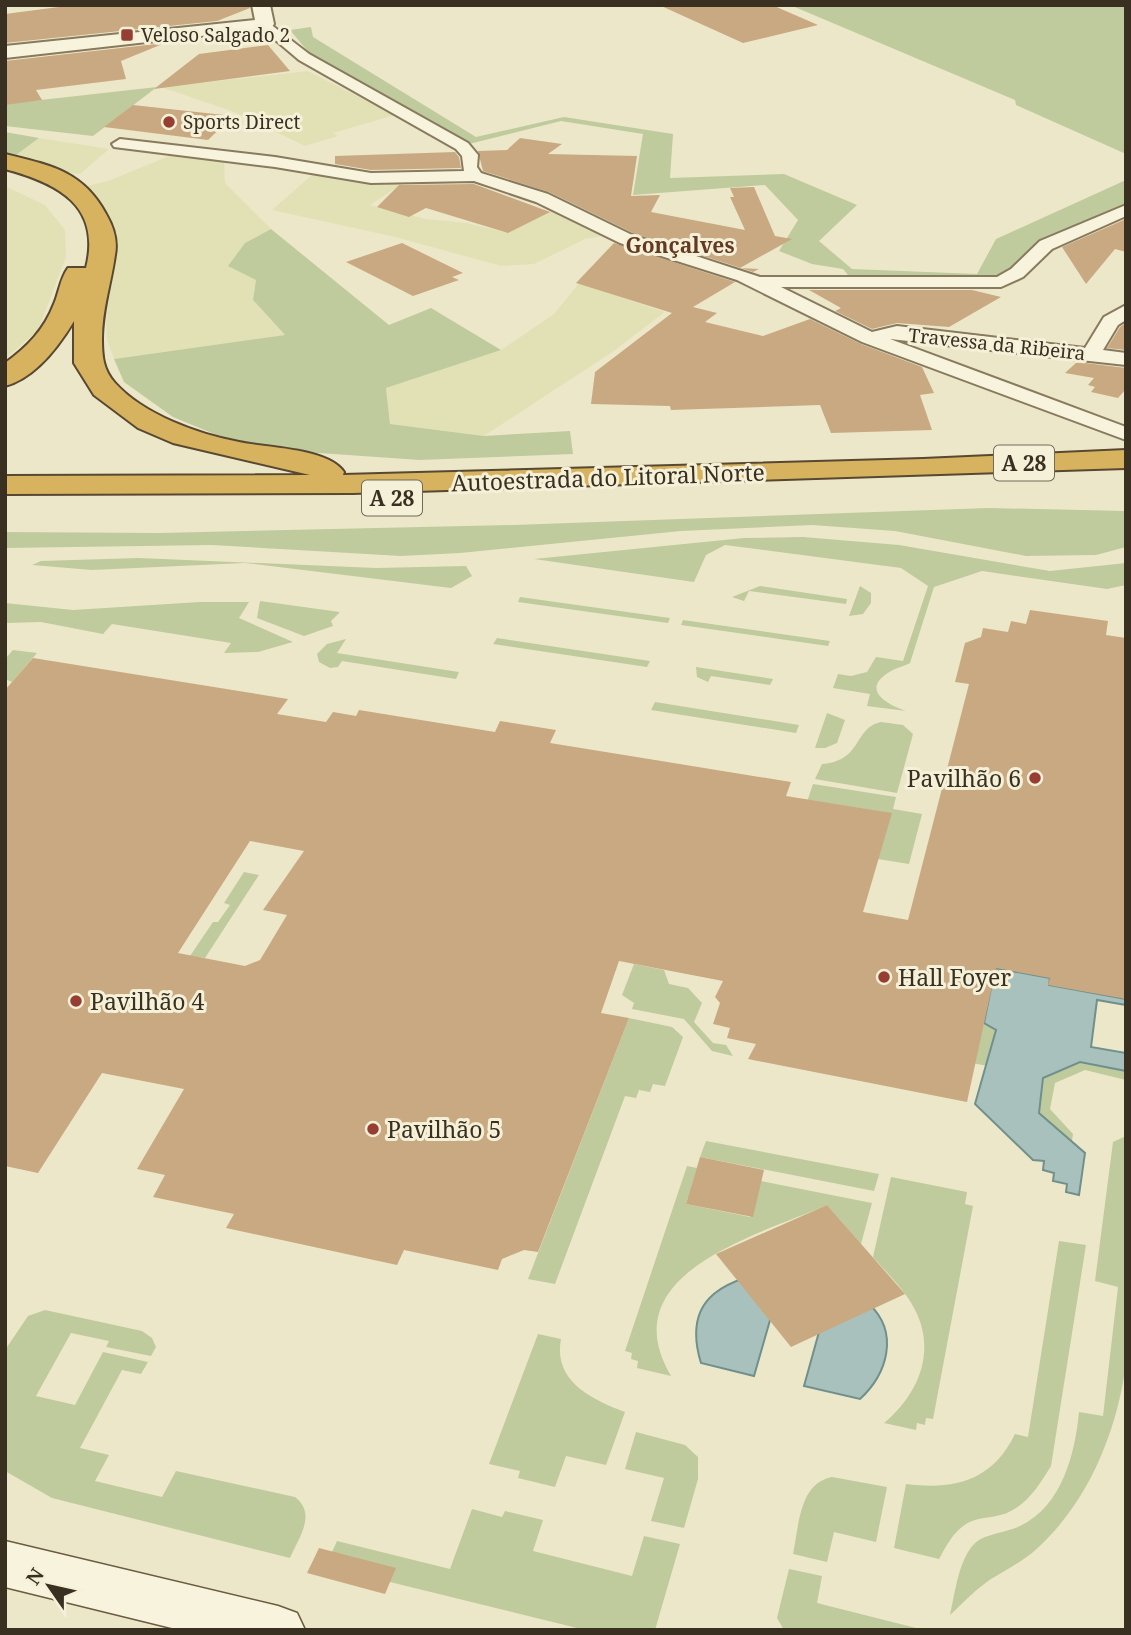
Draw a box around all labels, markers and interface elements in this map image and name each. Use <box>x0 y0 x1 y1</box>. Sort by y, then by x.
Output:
place label: Veloso Salgado 2 <box>141 22 290 48</box>
marker: Veloso Salgado 2 <box>119 27 135 43</box>
place label: Sports Direct <box>183 109 300 135</box>
marker: Sports Direct <box>161 114 177 130</box>
district label: Gonçalves <box>626 231 734 259</box>
street label: Travessa da Ribeira <box>907 322 1087 366</box>
road number: A 28 <box>994 446 1054 480</box>
street label: Autoestrada do Litoral Norte <box>451 456 765 498</box>
road number: A 28 <box>362 480 422 516</box>
place label: Pavilhão 6 <box>907 762 1021 794</box>
marker: Pavilhão 6 <box>1027 770 1043 786</box>
place label: Hall Foyer <box>898 961 1011 993</box>
marker: Hall Foyer <box>876 969 892 985</box>
place label: Pavilhão 4 <box>90 985 204 1017</box>
marker: Pavilhão 4 <box>68 993 84 1009</box>
place label: Pavilhão 5 <box>387 1113 501 1145</box>
marker: Pavilhão 5 <box>365 1121 381 1137</box>
north arrow <box>14 1551 84 1621</box>
text: N <box>20 1563 50 1590</box>

